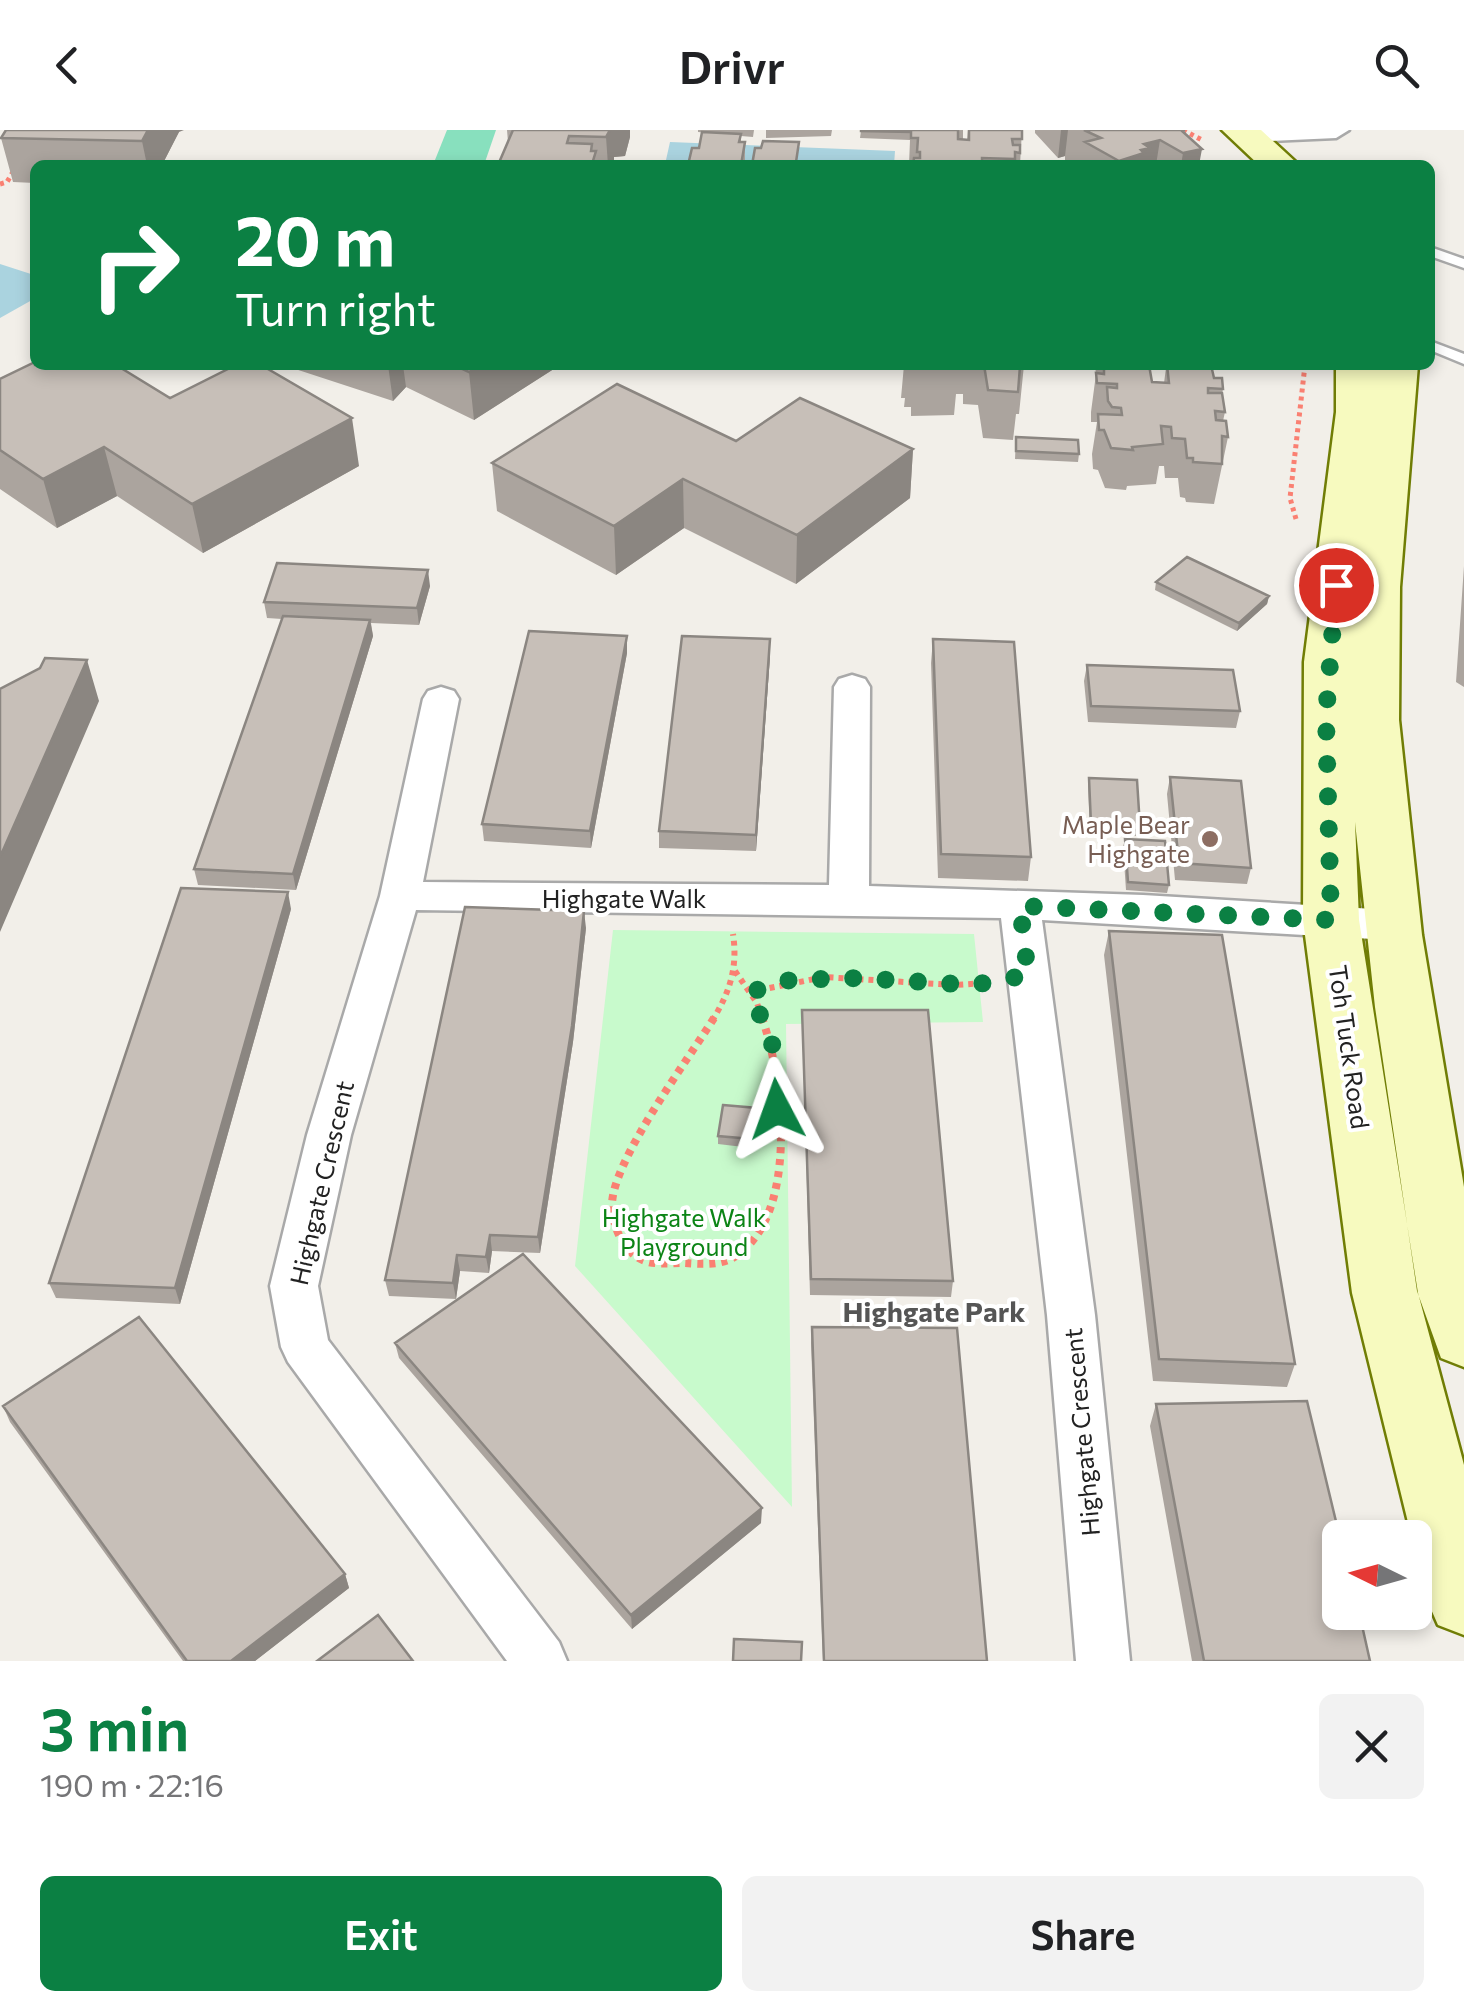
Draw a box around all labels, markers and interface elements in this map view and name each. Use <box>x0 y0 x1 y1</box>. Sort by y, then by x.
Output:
icon: back <box>40 38 95 93</box>
text: Drivr <box>679 38 785 93</box>
icon: search <box>1369 38 1424 93</box>
text: 20 m <box>235 195 395 280</box>
icon: right <box>70 200 200 330</box>
text: Turn right <box>235 280 436 335</box>
pin <box>1294 543 1379 628</box>
icon: arrive <box>1309 558 1364 613</box>
place label: Maple Bear Highgate <box>1062 809 1190 868</box>
marker: Maple Bear Highgate <box>1199 828 1221 850</box>
street label: Highgate Walk <box>542 883 707 913</box>
street label: Toh Tuck Road <box>1324 963 1376 1131</box>
position arrow <box>725 1057 829 1161</box>
street label: Highgate Crescent <box>283 1078 359 1288</box>
park label: Highgate Walk Playground <box>602 1202 767 1261</box>
district label: Highgate Park <box>843 1294 1025 1328</box>
street label: Highgate Crescent <box>1057 1327 1105 1537</box>
north arrow <box>1322 1520 1432 1630</box>
map controls <box>1322 1520 1432 1630</box>
text: 3 min <box>40 1690 189 1763</box>
button: close <box>1319 1694 1424 1799</box>
text: 190 m · 22:16 <box>40 1764 224 1804</box>
button: Exit <box>40 1876 722 1991</box>
button: Share <box>742 1876 1424 1991</box>

